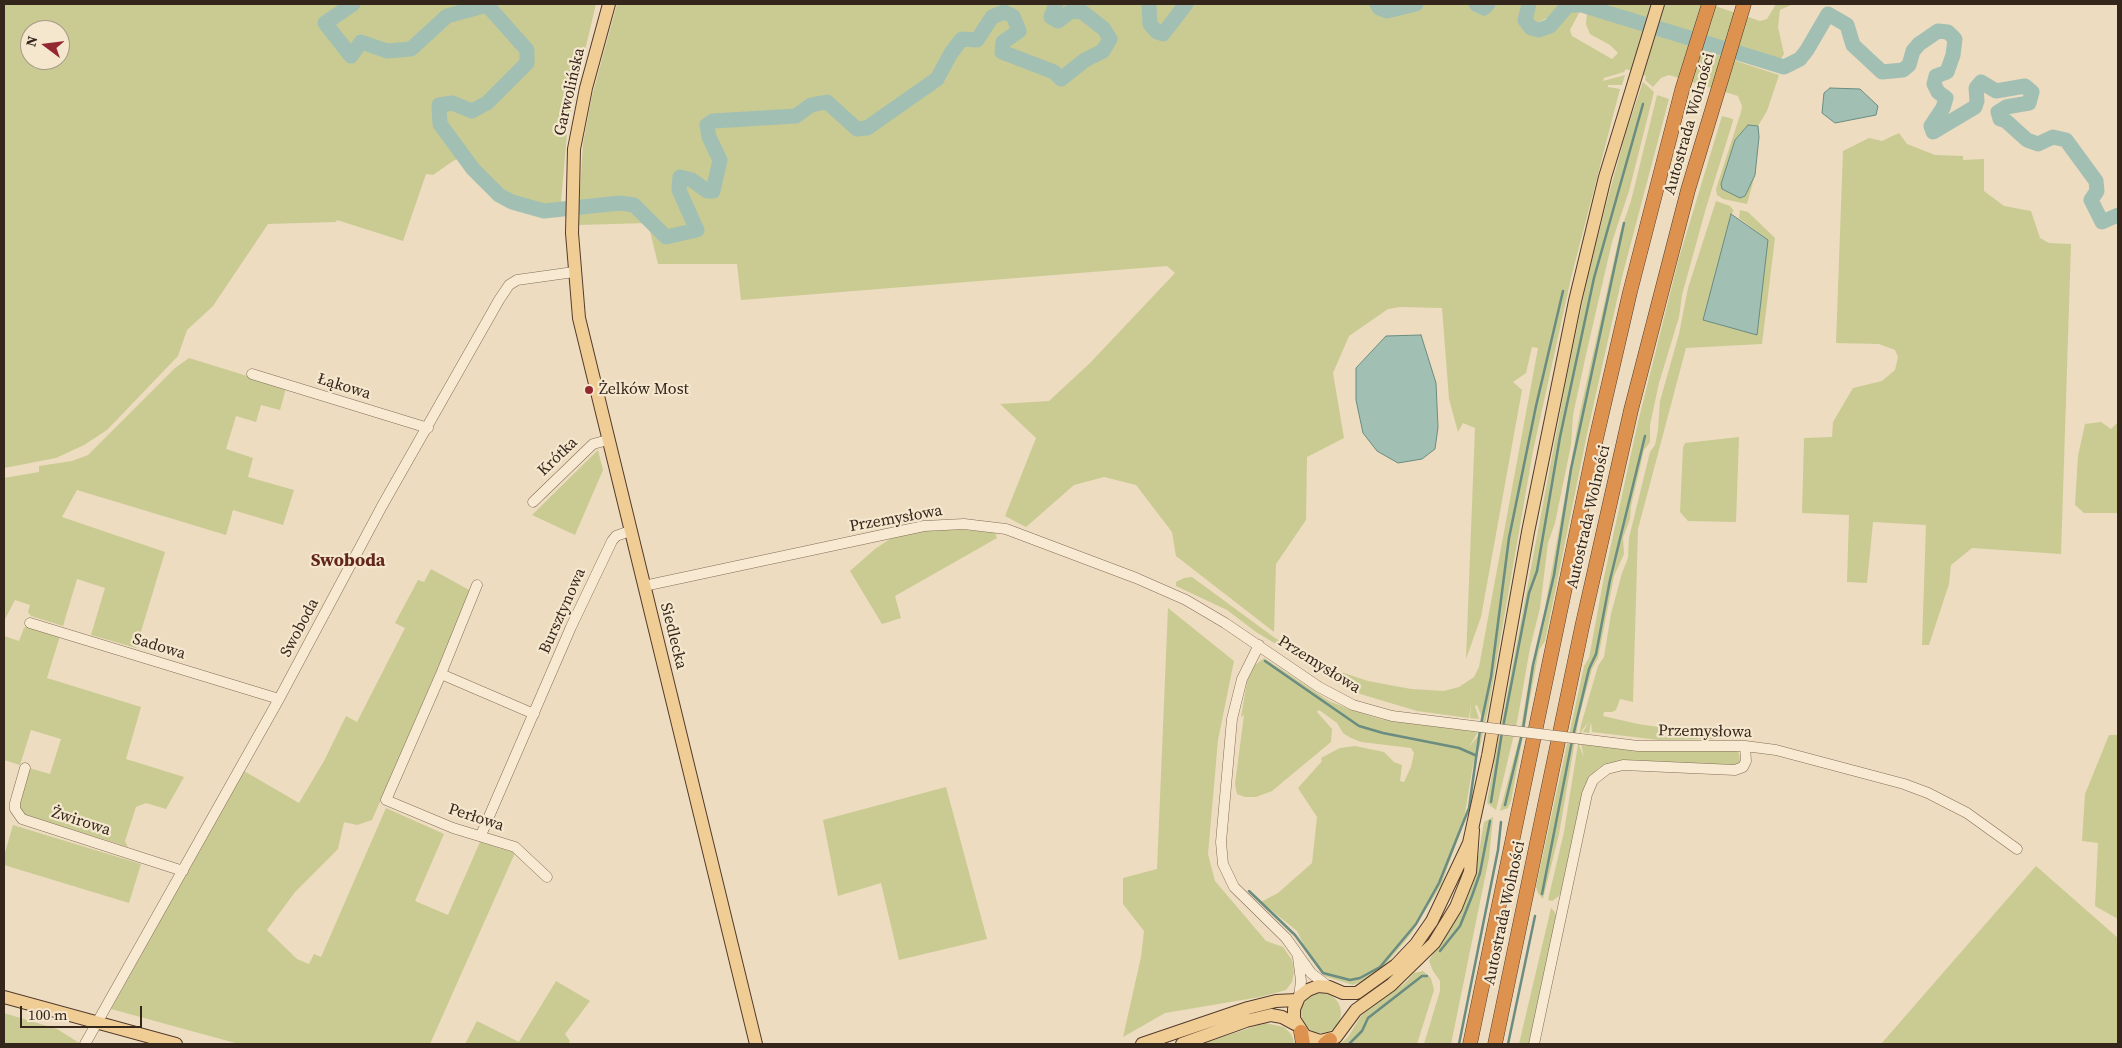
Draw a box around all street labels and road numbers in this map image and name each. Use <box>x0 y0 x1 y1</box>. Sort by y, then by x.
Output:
street label: Garwolińska <box>551 46 589 138</box>
street label: Autostrada Wolności <box>1661 51 1719 197</box>
street label: Łąkowa <box>315 370 373 404</box>
street label: Krótka <box>534 433 582 481</box>
street label: Autostrada Wolności <box>1563 443 1615 591</box>
street label: Przemysłowa <box>848 501 944 537</box>
street label: Bursztynowa <box>536 565 590 657</box>
street label: Swoboda <box>277 595 323 661</box>
street label: Siedlecka <box>656 601 690 671</box>
street label: Sadowa <box>130 630 188 664</box>
street label: Przemysłowa <box>1274 632 1364 698</box>
street label: Przemysłowa <box>1658 722 1752 742</box>
street label: Perłowa <box>446 800 506 836</box>
street label: Żwirowa <box>49 803 113 841</box>
street label: Autostrada Wolności <box>1480 839 1530 987</box>

